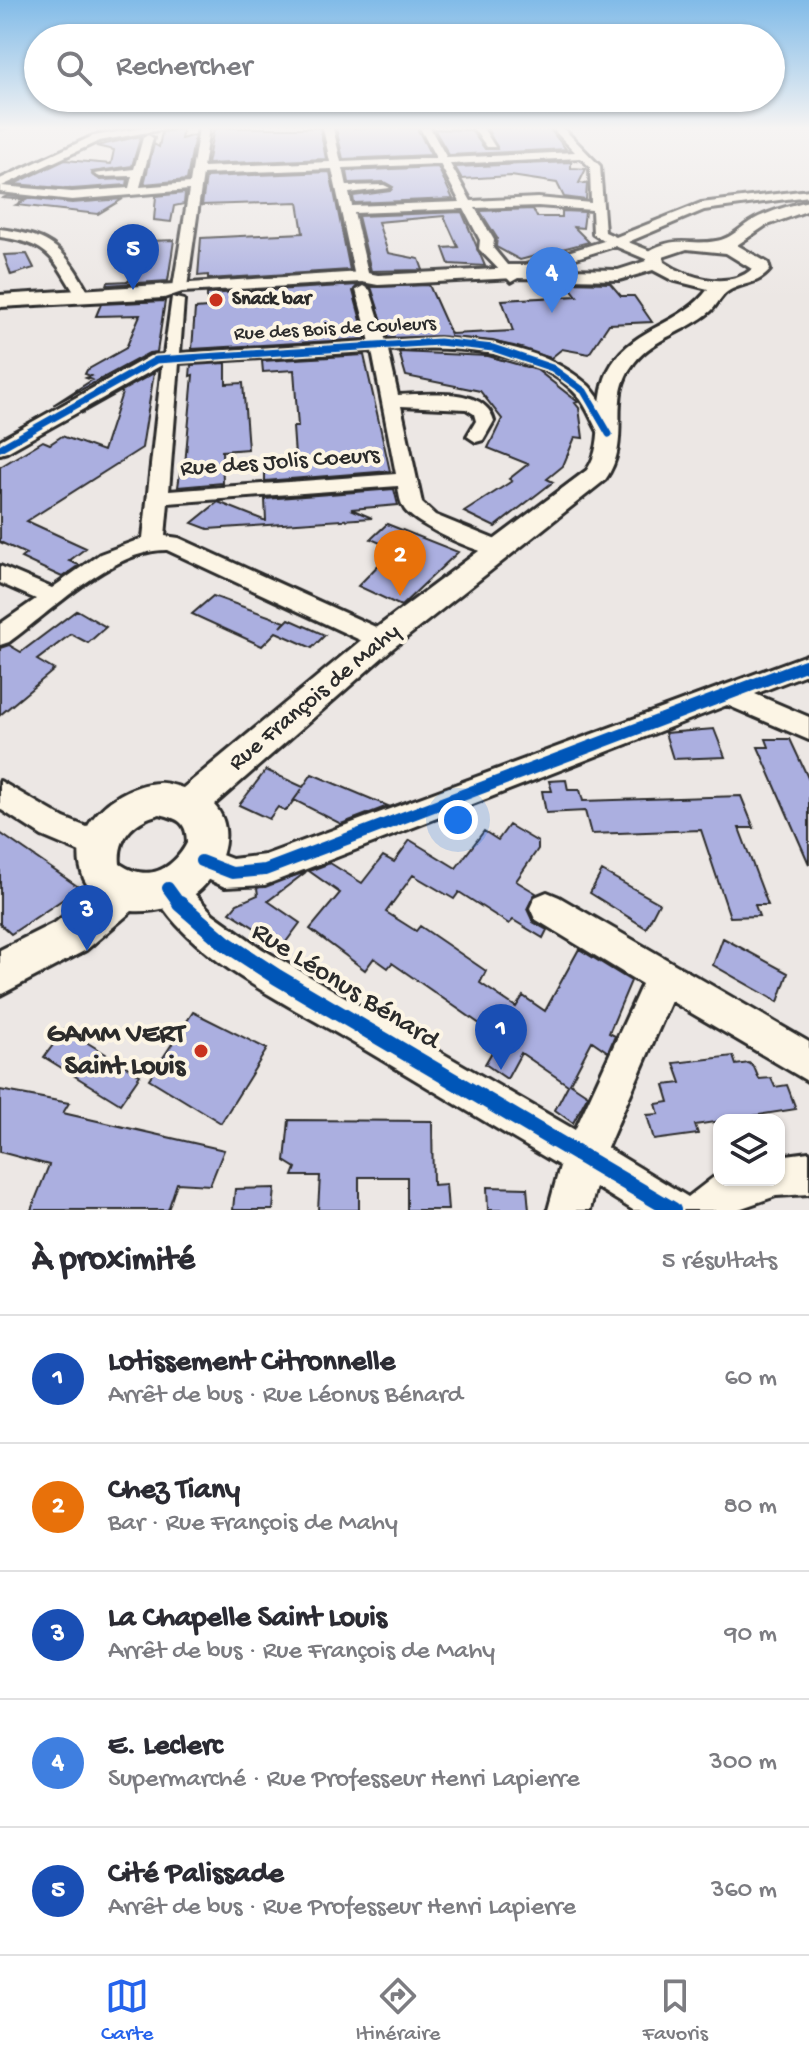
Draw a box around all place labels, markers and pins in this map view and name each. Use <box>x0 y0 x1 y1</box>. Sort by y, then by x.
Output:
pin: 5 <box>107 224 159 290</box>
pin: 4 <box>526 247 578 313</box>
place label: Snack bar <box>232 289 313 312</box>
marker: Snack bar <box>207 291 225 309</box>
pin: 2 <box>374 530 426 596</box>
pin: 3 <box>61 885 113 951</box>
pin: 1 <box>475 1004 527 1070</box>
place label: GAMM VERT Saint Louis <box>47 1019 187 1084</box>
marker: GAMM VERT Saint Louis <box>192 1042 210 1060</box>

